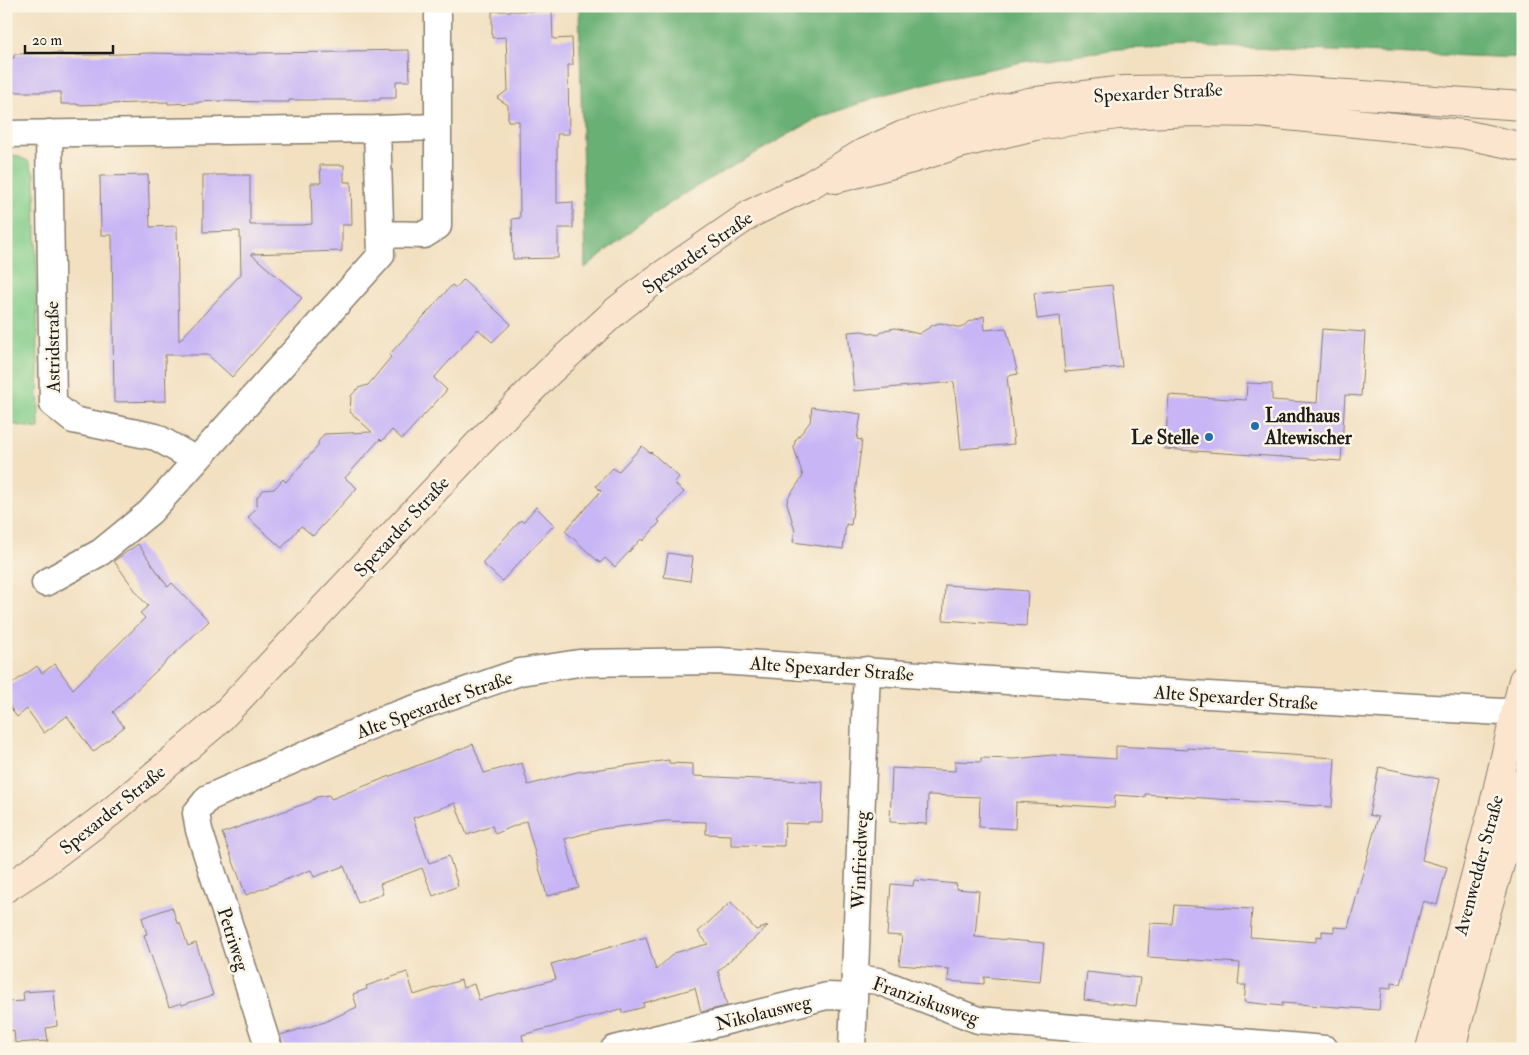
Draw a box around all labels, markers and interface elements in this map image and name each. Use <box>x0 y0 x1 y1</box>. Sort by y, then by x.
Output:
scale bar <box>25 22 112 54</box>
text: 20 m <box>32 31 62 50</box>
street label: Spexarder Straße <box>1093 78 1223 109</box>
street label: Spexarder Straße <box>638 206 758 301</box>
street label: Astridstraße <box>40 301 66 394</box>
place label: Landhaus Altewischer <box>1264 404 1353 450</box>
marker: Landhaus Altewischer <box>1249 420 1261 432</box>
place label: Le Stelle <box>1131 426 1199 450</box>
marker: Le Stelle <box>1203 431 1215 443</box>
street label: Spexarder Straße <box>349 471 455 583</box>
street label: Alte Spexarder Straße <box>748 651 915 688</box>
street label: Alte Spexarder Straße <box>352 666 516 746</box>
street label: Alte Spexarder Straße <box>1152 680 1319 717</box>
street label: Spexarder Straße <box>55 760 171 861</box>
street label: Avenwedder Straße <box>1448 792 1509 939</box>
street label: Winfriedweg <box>846 810 874 911</box>
street label: Petriweg <box>212 904 255 975</box>
street label: Franziskusweg <box>869 972 983 1031</box>
street label: Nikolausweg <box>713 989 814 1036</box>

